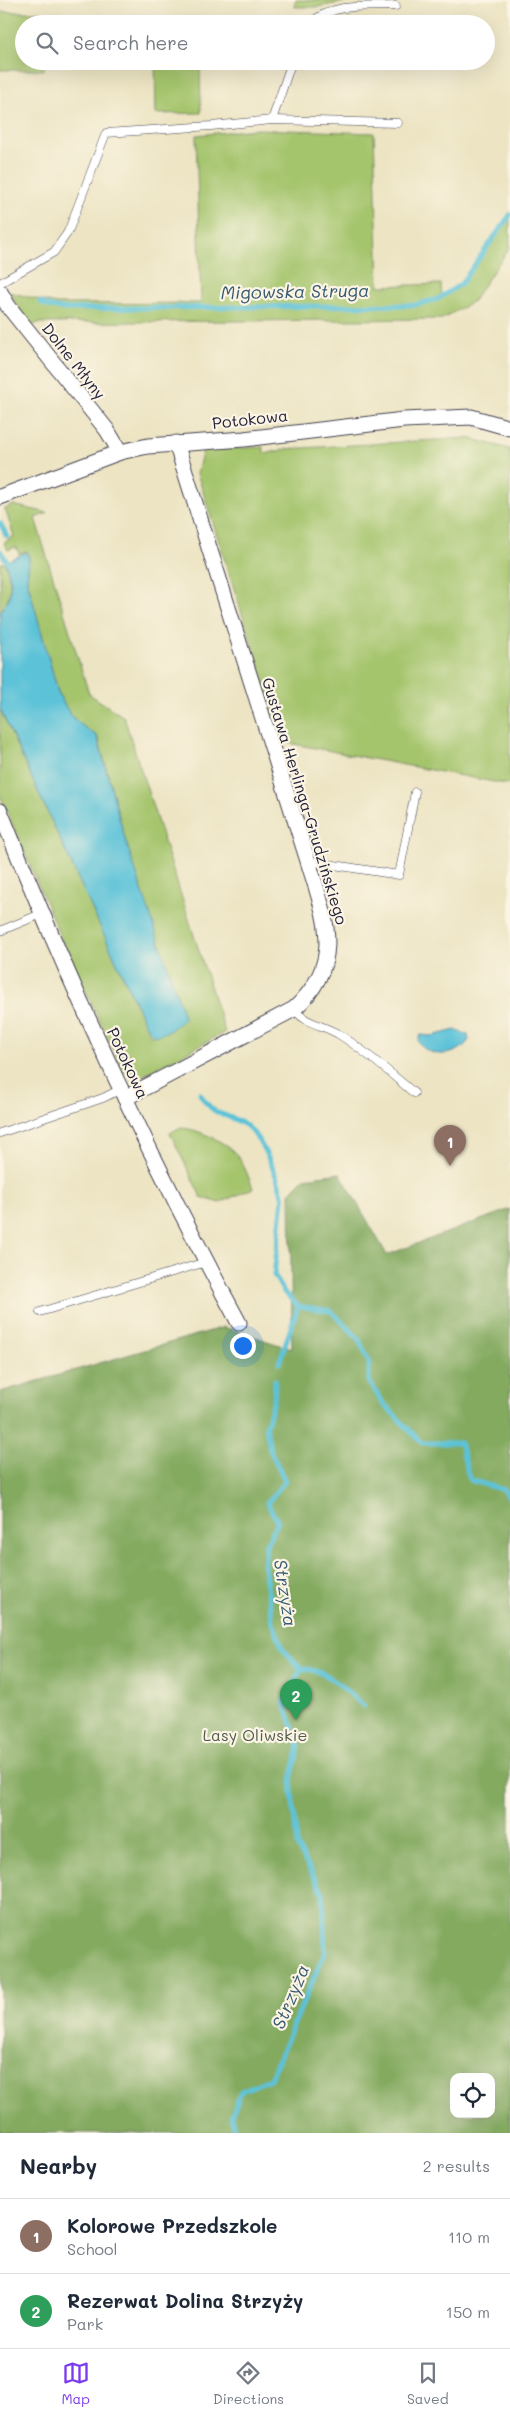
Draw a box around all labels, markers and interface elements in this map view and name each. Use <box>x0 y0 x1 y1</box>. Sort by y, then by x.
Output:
search box <box>15 15 495 70</box>
icon: search <box>33 29 61 57</box>
text: Search here <box>73 30 189 55</box>
water label: Migowska Struga <box>220 278 370 304</box>
street label: Dolne Młyny <box>38 318 111 403</box>
street label: Potokowa <box>211 404 289 433</box>
street label: Gustawa Herlinga-Grudzińskiego <box>258 675 353 927</box>
street label: Potokowa <box>103 1024 154 1102</box>
pin: 1 <box>434 1125 466 1166</box>
your location <box>230 1333 256 1359</box>
water label: Strzyża <box>269 1558 303 1628</box>
pin: 2 <box>280 1679 312 1720</box>
park label: Lasy Oliwskie <box>203 1724 307 1745</box>
water label: Strzyża <box>266 1961 314 2032</box>
map controls <box>450 2073 495 2118</box>
button: locate <box>450 2073 495 2118</box>
text: Nearby <box>20 2152 97 2179</box>
text: 2 results <box>423 2155 490 2176</box>
text: Kolorowe Przedszkole <box>67 2213 277 2238</box>
text: 1 <box>32 2226 40 2247</box>
text: 110 m <box>448 2226 490 2247</box>
text: School <box>67 2238 117 2259</box>
text: Rezerwat Dolina Strzyży <box>67 2288 303 2313</box>
text: 2 <box>32 2301 40 2322</box>
text: 150 m <box>446 2301 490 2322</box>
text: Park <box>67 2313 103 2334</box>
tab: Map <box>61 2359 90 2408</box>
tab: Directions <box>213 2359 284 2408</box>
tab: Saved <box>407 2359 449 2408</box>

